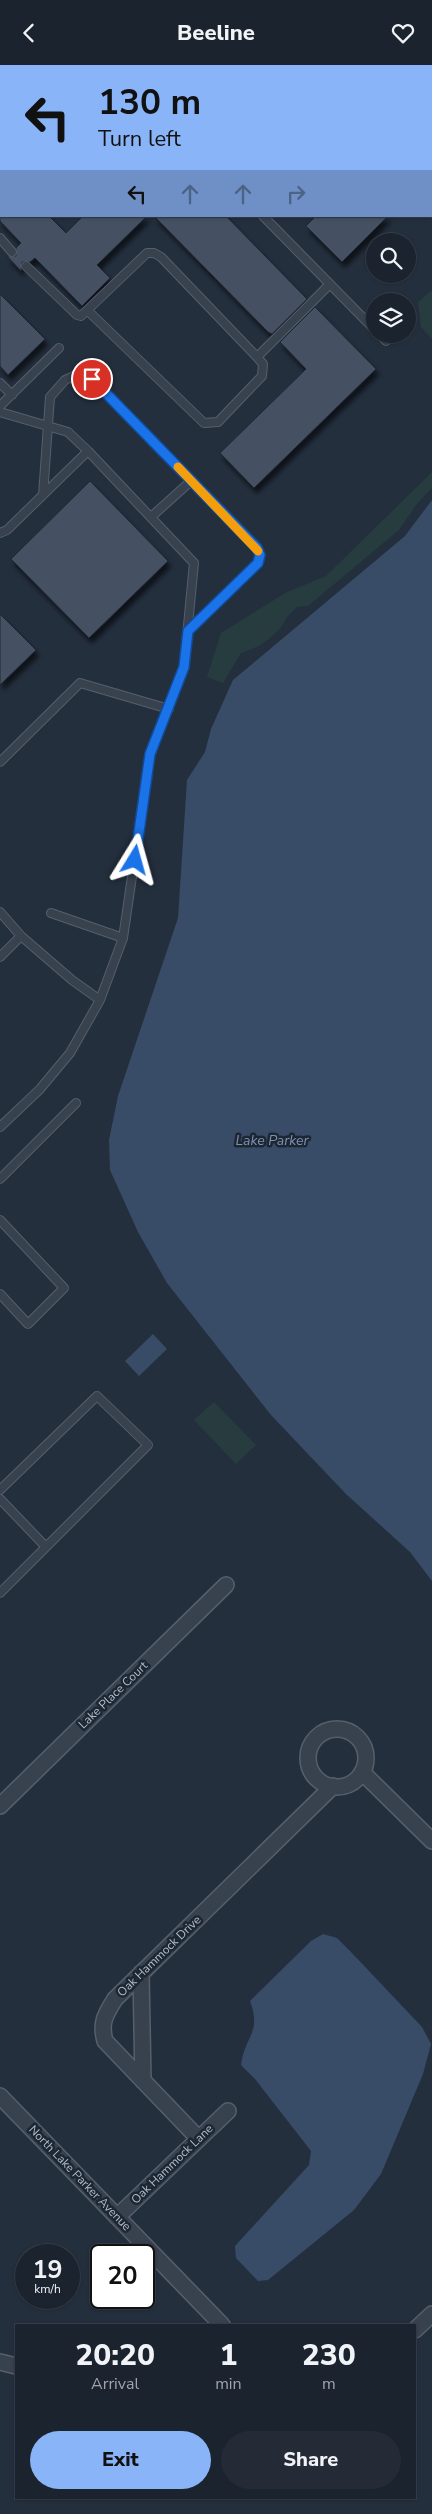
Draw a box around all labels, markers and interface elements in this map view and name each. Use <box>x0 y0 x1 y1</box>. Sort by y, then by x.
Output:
text: Beeline <box>177 18 255 48</box>
icon: back <box>15 19 43 47</box>
icon: heart <box>389 19 417 47</box>
text: 130 m <box>98 79 201 126</box>
icon: left <box>15 85 80 150</box>
text: Turn left <box>98 124 181 154</box>
icon: left <box>123 180 151 208</box>
icon: ahead <box>176 180 204 208</box>
icon: ahead <box>229 180 257 208</box>
icon: right <box>282 180 310 208</box>
map controls <box>366 233 416 343</box>
button: search <box>366 233 416 283</box>
button: layers <box>366 293 416 343</box>
pin <box>71 358 113 400</box>
icon: arrive <box>78 365 106 393</box>
position arrow <box>108 833 160 885</box>
water label: Lake Parker <box>235 1131 310 1150</box>
street label: Lake Place Court <box>75 1657 152 1732</box>
street label: Oak Hammock Drive <box>114 1912 204 2000</box>
street label: Oak Hammock Lane <box>128 2121 216 2207</box>
street label: North Lake Parker Avenue <box>25 2122 135 2234</box>
speed limit sign: 20 <box>90 2244 155 2309</box>
text: 19 <box>32 2253 63 2287</box>
text: km/h <box>34 2281 61 2297</box>
text: 20:20 <box>75 2335 155 2376</box>
text: 1 <box>219 2335 237 2376</box>
text: 230 <box>302 2335 356 2376</box>
text: Arrival <box>91 2373 139 2395</box>
text: min <box>215 2373 242 2395</box>
text: m <box>322 2373 336 2395</box>
button: Exit <box>30 2431 211 2489</box>
button: Share <box>221 2431 401 2489</box>

